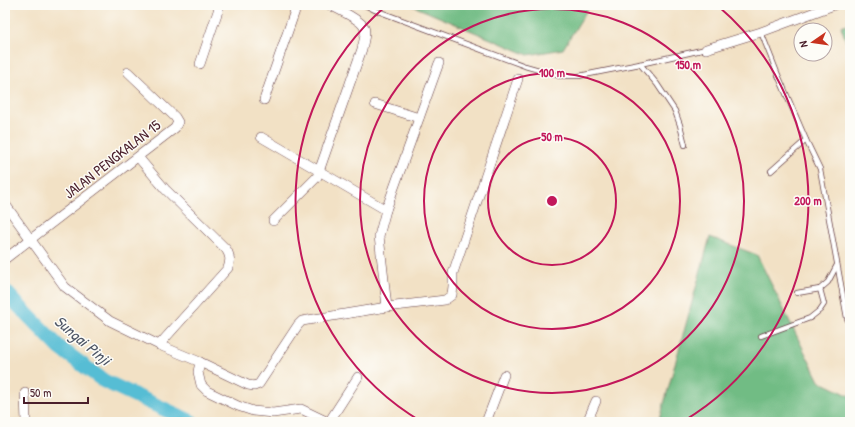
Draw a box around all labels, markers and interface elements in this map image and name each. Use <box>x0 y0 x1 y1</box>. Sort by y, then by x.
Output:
north arrow <box>793 22 833 62</box>
text: N <box>796 40 811 49</box>
text: 150 m <box>675 56 701 73</box>
text: 100 m <box>539 64 565 81</box>
street label: JALAN PENGKALAN 15 <box>59 114 165 203</box>
text: 50 m <box>541 128 563 145</box>
text: 200 m <box>794 192 822 209</box>
centre of rings <box>545 194 559 208</box>
water label: Sungai Pinji <box>50 310 117 371</box>
scale bar <box>24 379 88 405</box>
text: 50 m <box>30 384 51 401</box>

